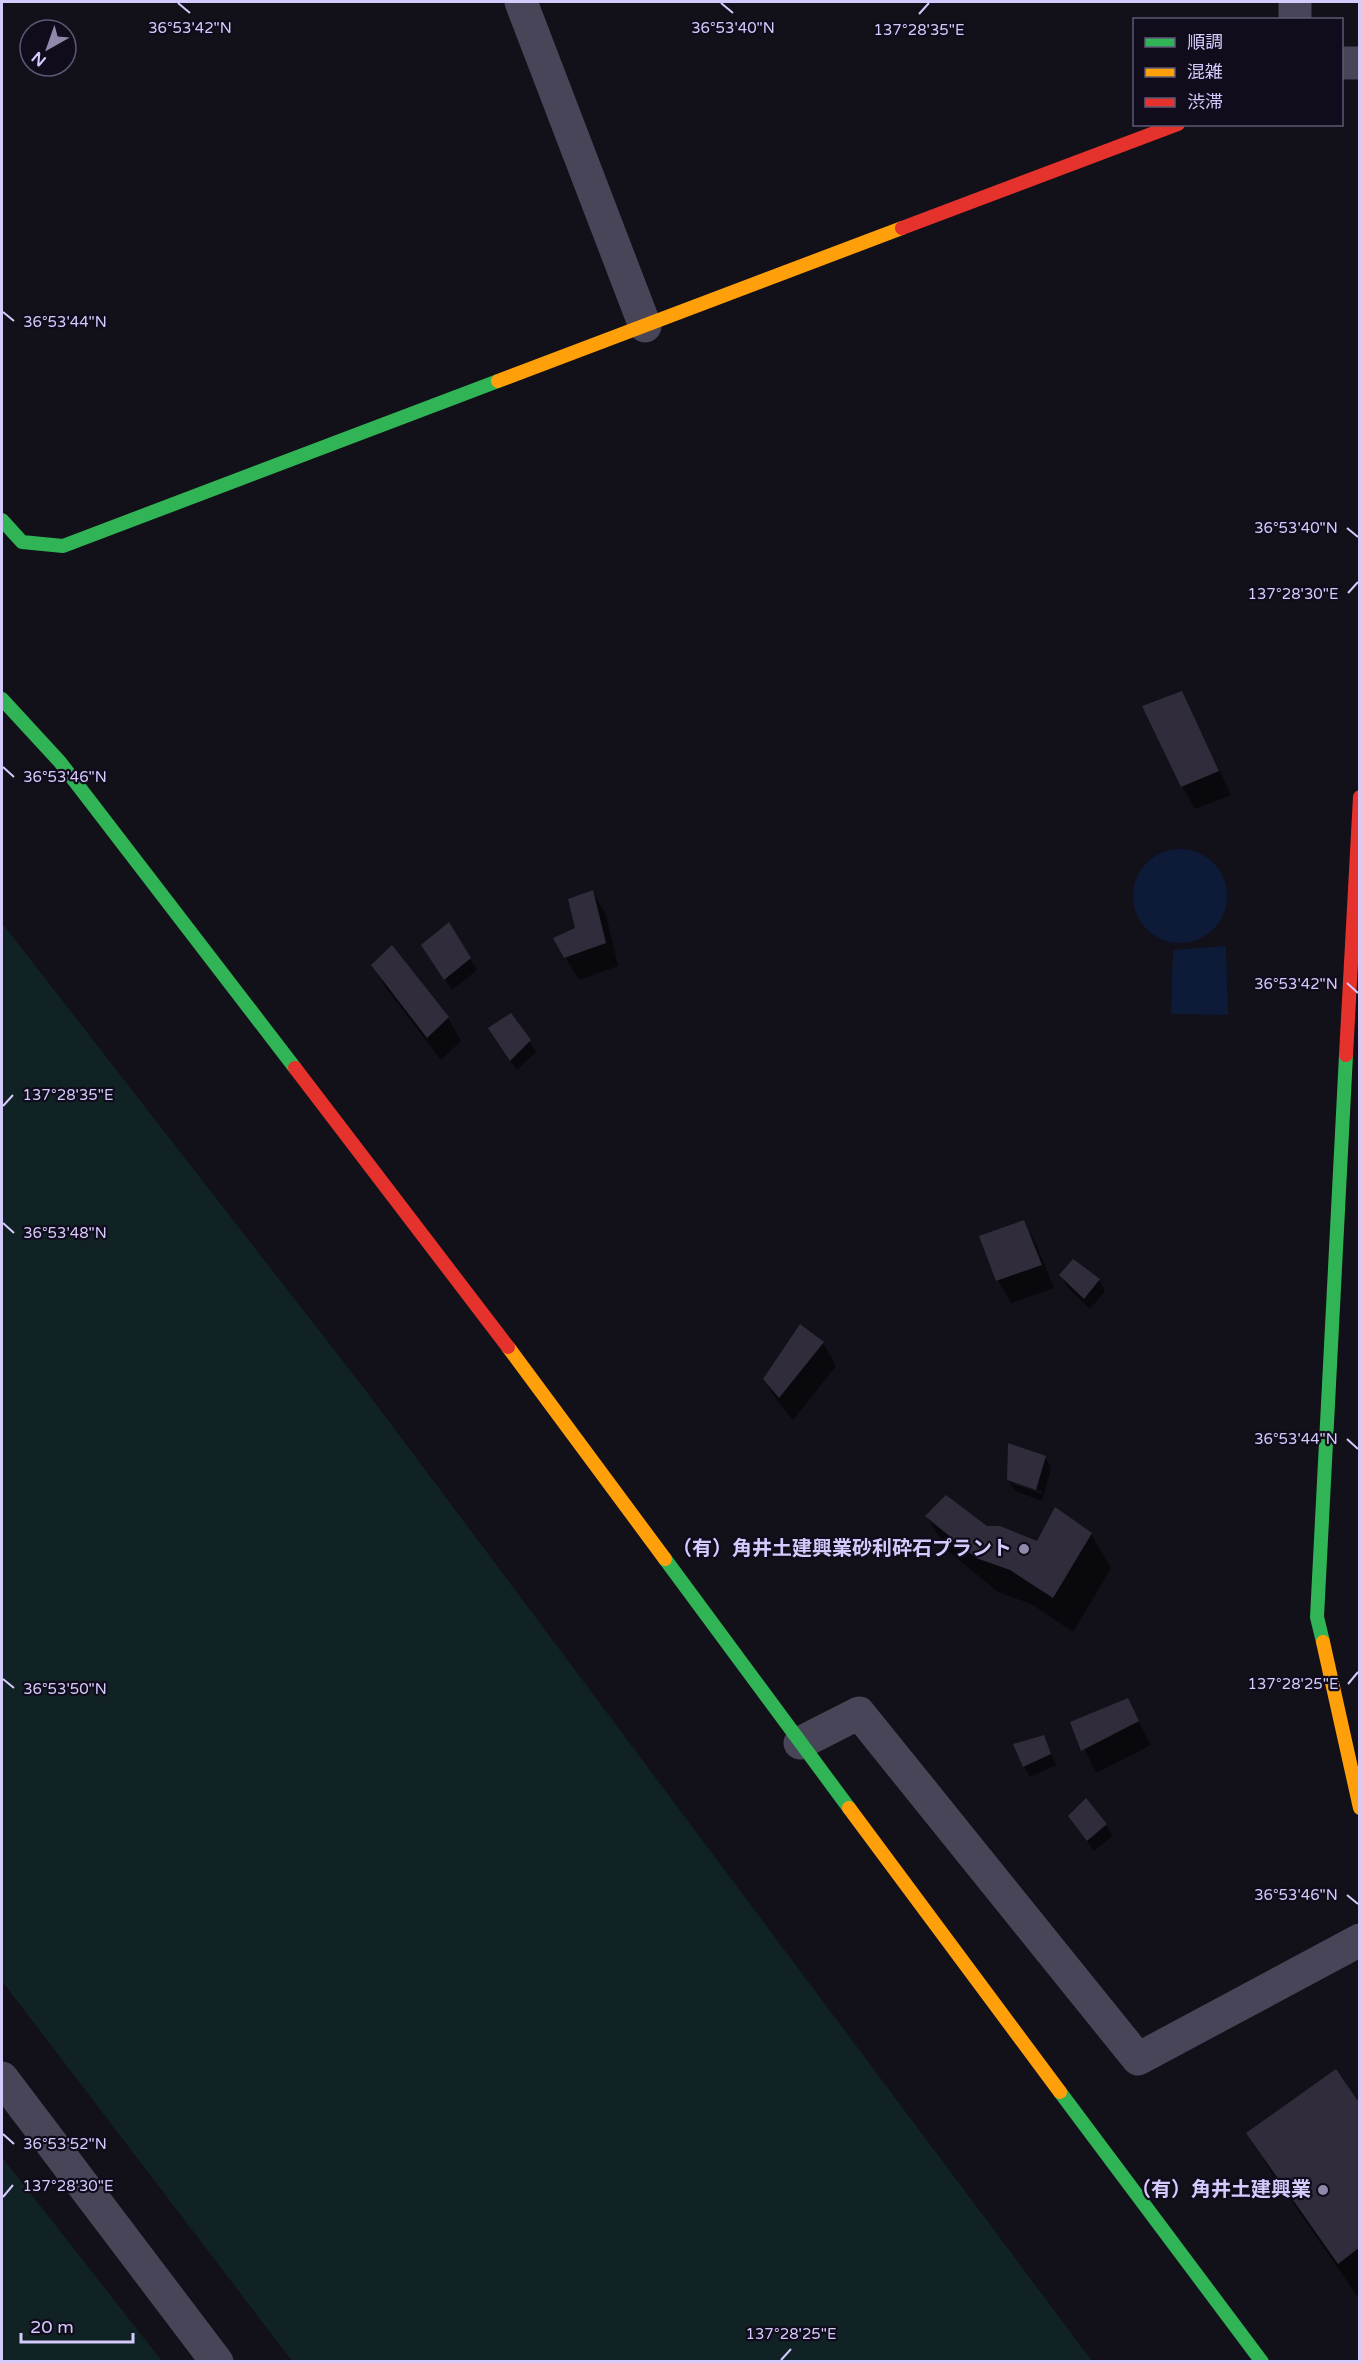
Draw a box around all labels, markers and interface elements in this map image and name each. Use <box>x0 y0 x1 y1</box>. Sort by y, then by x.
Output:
north arrow <box>18 18 78 78</box>
legend <box>1133 18 1343 126</box>
text: 36°53'42"N <box>148 19 232 37</box>
text: 36°53'40"N <box>691 19 775 37</box>
text: 137°28'35"E <box>874 21 964 39</box>
text: 順調 <box>1187 31 1223 53</box>
text: N <box>28 47 50 71</box>
text: 混雑 <box>1187 61 1223 83</box>
text: 渋滞 <box>1187 91 1223 113</box>
text: 36°53'44"N <box>23 313 107 331</box>
text: 36°53'40"N <box>1254 519 1338 537</box>
text: 137°28'30"E <box>1248 585 1338 603</box>
text: 36°53'46"N <box>23 768 107 786</box>
text: 36°53'42"N <box>1254 975 1338 993</box>
text: 137°28'35"E <box>23 1086 113 1104</box>
text: 36°53'48"N <box>23 1224 107 1242</box>
text: 36°53'44"N <box>1254 1430 1338 1448</box>
place label: （有）角井土建興業砂利砕石プラント <box>672 1537 1012 1561</box>
marker: （有）角井土建興業砂利砕石プラント <box>1017 1542 1031 1556</box>
text: 137°28'25"E <box>1248 1675 1338 1693</box>
text: 36°53'50"N <box>23 1680 107 1698</box>
text: 36°53'46"N <box>1254 1886 1338 1904</box>
text: 36°53'52"N <box>23 2135 107 2153</box>
text: 137°28'30"E <box>23 2177 113 2195</box>
place label: （有）角井土建興業 <box>1131 2178 1311 2202</box>
marker: （有）角井土建興業 <box>1316 2183 1330 2197</box>
scale bar <box>21 2306 134 2344</box>
text: 20 m <box>30 2316 74 2338</box>
text: 137°28'25"E <box>746 2325 836 2343</box>

